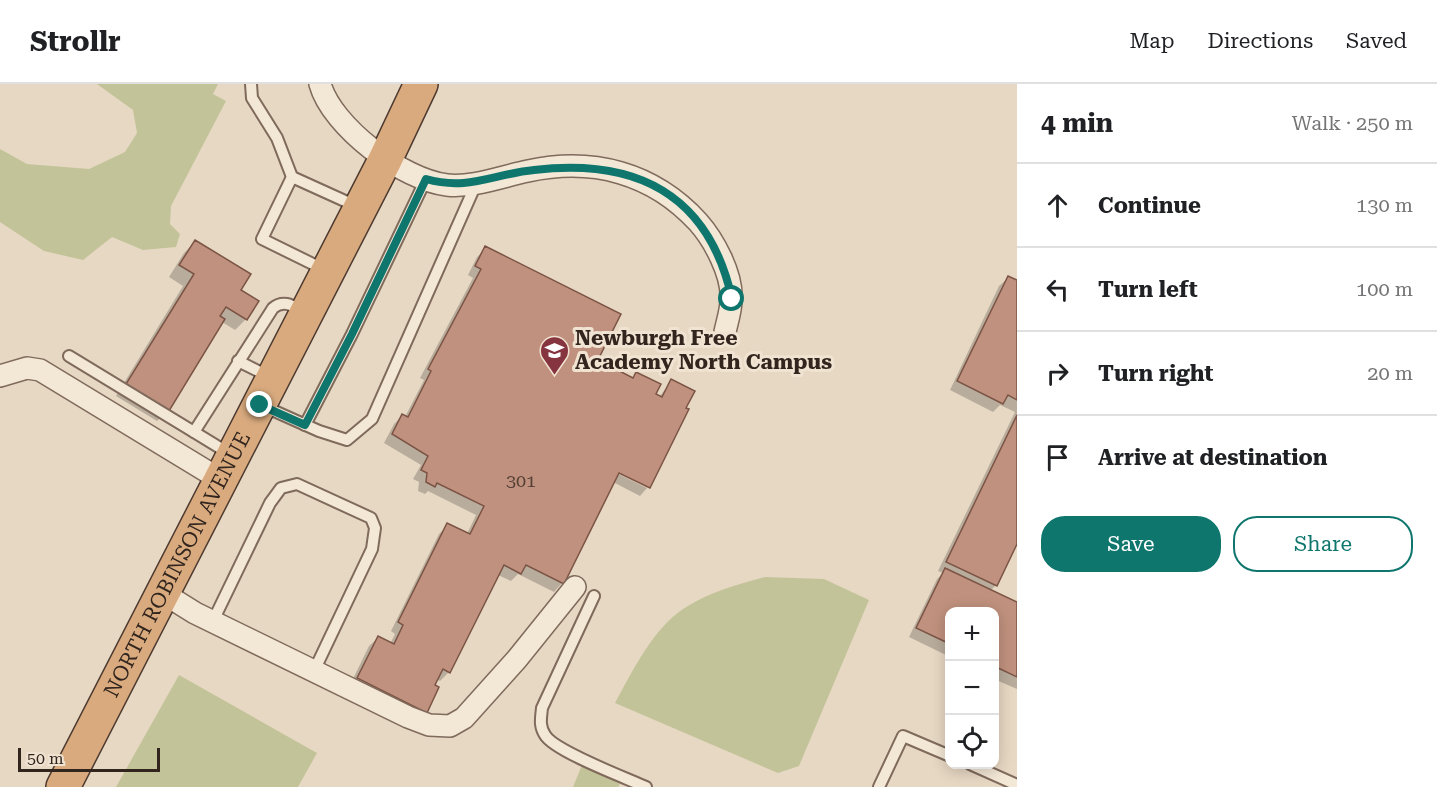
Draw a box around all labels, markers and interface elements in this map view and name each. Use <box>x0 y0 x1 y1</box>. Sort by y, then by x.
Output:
text: Strollr <box>30 25 121 58</box>
text: Map <box>1130 29 1174 53</box>
text: Directions <box>1207 29 1313 53</box>
text: Saved <box>1346 29 1407 53</box>
text: 4 min <box>1041 108 1113 138</box>
text: Walk · 250 m <box>1292 111 1413 135</box>
icon: ahead <box>1041 189 1074 222</box>
text: Continue <box>1098 193 1201 218</box>
text: 130 m <box>1356 193 1413 217</box>
icon: left <box>1041 273 1074 306</box>
text: Turn left <box>1098 277 1198 302</box>
text: 100 m <box>1356 277 1413 301</box>
route start <box>718 285 744 311</box>
place label: Newburgh Free Academy North Campus <box>575 326 832 374</box>
school or university icon: Newburgh Free Academy North Campus <box>538 334 570 376</box>
icon: right <box>1041 357 1074 390</box>
text: Turn right <box>1098 361 1213 386</box>
text: 20 m <box>1367 361 1413 385</box>
route end <box>246 391 272 417</box>
street label: NORTH ROBINSON AVENUE <box>99 428 255 701</box>
icon: arrive <box>1041 441 1074 474</box>
text: Arrive at destination <box>1098 445 1327 470</box>
house number: 301 <box>506 470 536 491</box>
button: Save <box>1041 516 1221 572</box>
button: Share <box>1233 516 1413 572</box>
map controls <box>945 607 999 769</box>
button: + <box>945 607 999 661</box>
button: − <box>945 661 999 715</box>
button: locate <box>945 715 999 769</box>
scale bar <box>18 745 160 772</box>
text: 50 m <box>27 749 64 768</box>

